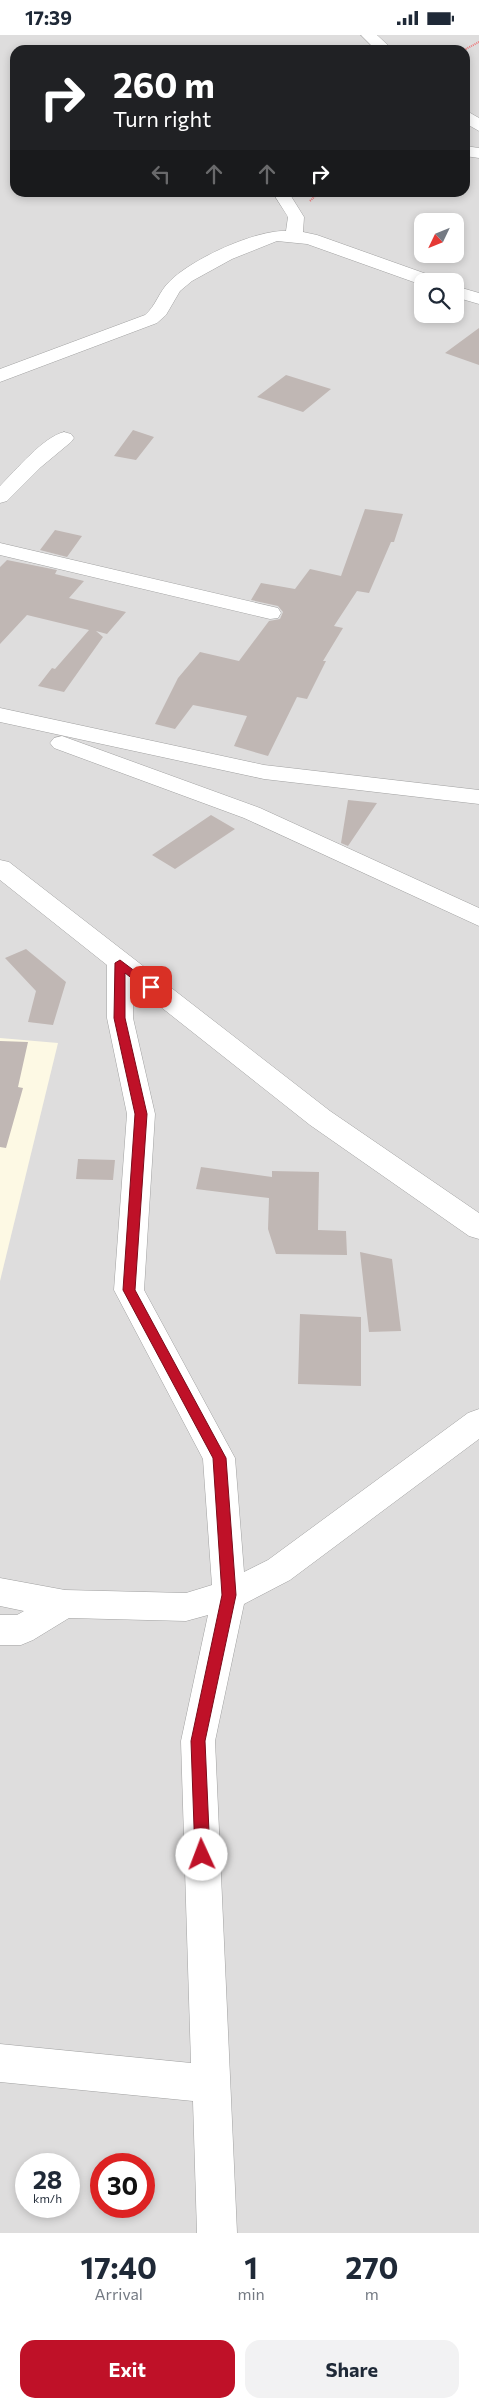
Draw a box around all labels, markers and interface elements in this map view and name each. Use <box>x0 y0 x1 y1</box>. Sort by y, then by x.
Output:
text: 17:39 <box>25 6 72 29</box>
text: 260 m <box>113 62 215 105</box>
icon: right <box>30 65 95 130</box>
text: Turn right <box>113 105 211 132</box>
icon: left <box>147 160 175 188</box>
icon: ahead <box>200 160 228 188</box>
icon: ahead <box>253 160 281 188</box>
icon: right <box>306 160 334 188</box>
north arrow <box>414 213 464 263</box>
map controls <box>414 213 464 323</box>
button: search <box>414 273 464 323</box>
pin <box>130 966 172 1008</box>
icon: arrive <box>137 973 165 1001</box>
position arrow <box>175 1828 227 1880</box>
speed limit sign: 30 <box>90 2153 155 2218</box>
text: 28 <box>33 2164 62 2194</box>
text: km/h <box>33 2191 62 2205</box>
text: 17:40 <box>81 2248 157 2285</box>
text: 1 <box>244 2248 258 2285</box>
text: 270 <box>345 2248 398 2285</box>
text: Arrival <box>95 2284 143 2303</box>
text: min <box>237 2284 265 2303</box>
text: m <box>365 2284 379 2303</box>
button: Exit <box>20 2340 235 2398</box>
button: Share <box>245 2340 459 2398</box>

